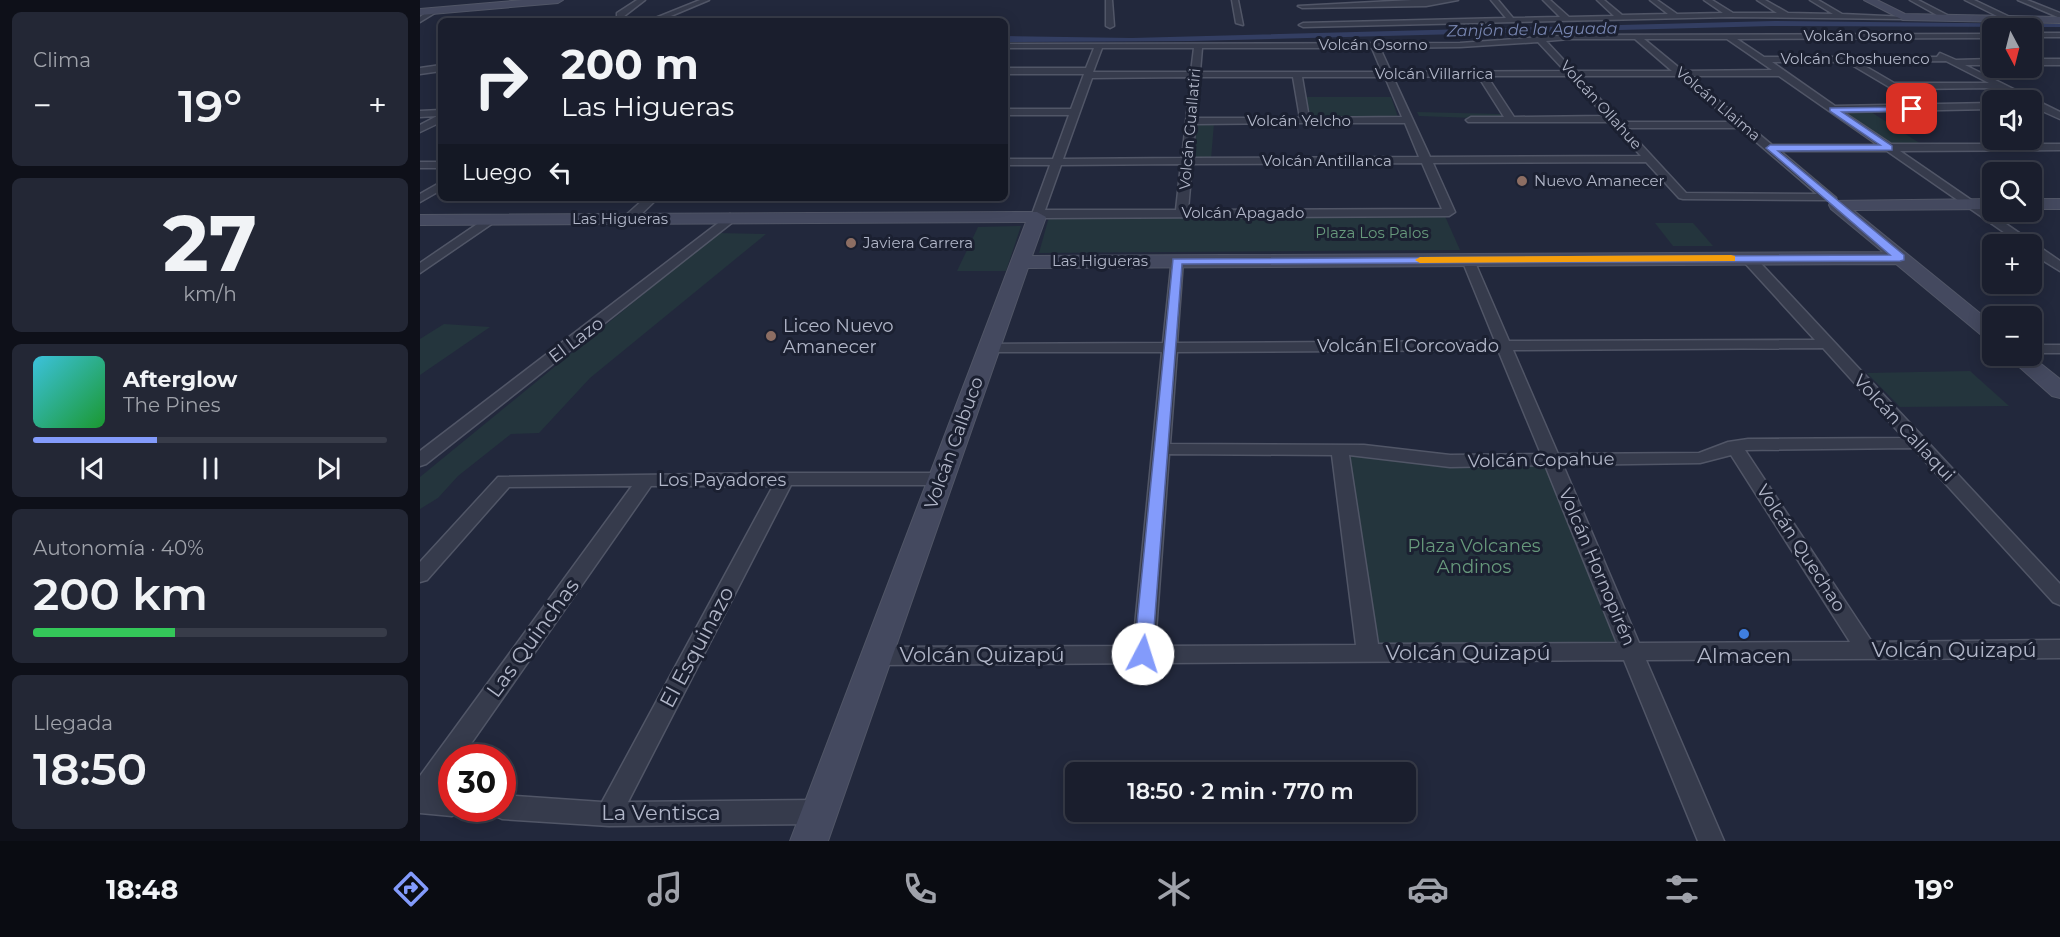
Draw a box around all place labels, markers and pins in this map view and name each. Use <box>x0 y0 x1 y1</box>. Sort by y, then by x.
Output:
pin <box>1886 83 1937 134</box>
place label: Nuevo Amanecer <box>1534 171 1665 190</box>
marker: Nuevo Amanecer <box>1515 174 1529 188</box>
place label: Javiera Carrera <box>862 233 973 252</box>
marker: Javiera Carrera <box>844 236 858 250</box>
place label: Liceo Nuevo Amanecer <box>783 315 894 358</box>
marker: Liceo Nuevo Amanecer <box>764 329 778 343</box>
marker: Almacen <box>1737 627 1751 641</box>
place label: Almacen <box>1697 643 1791 668</box>

